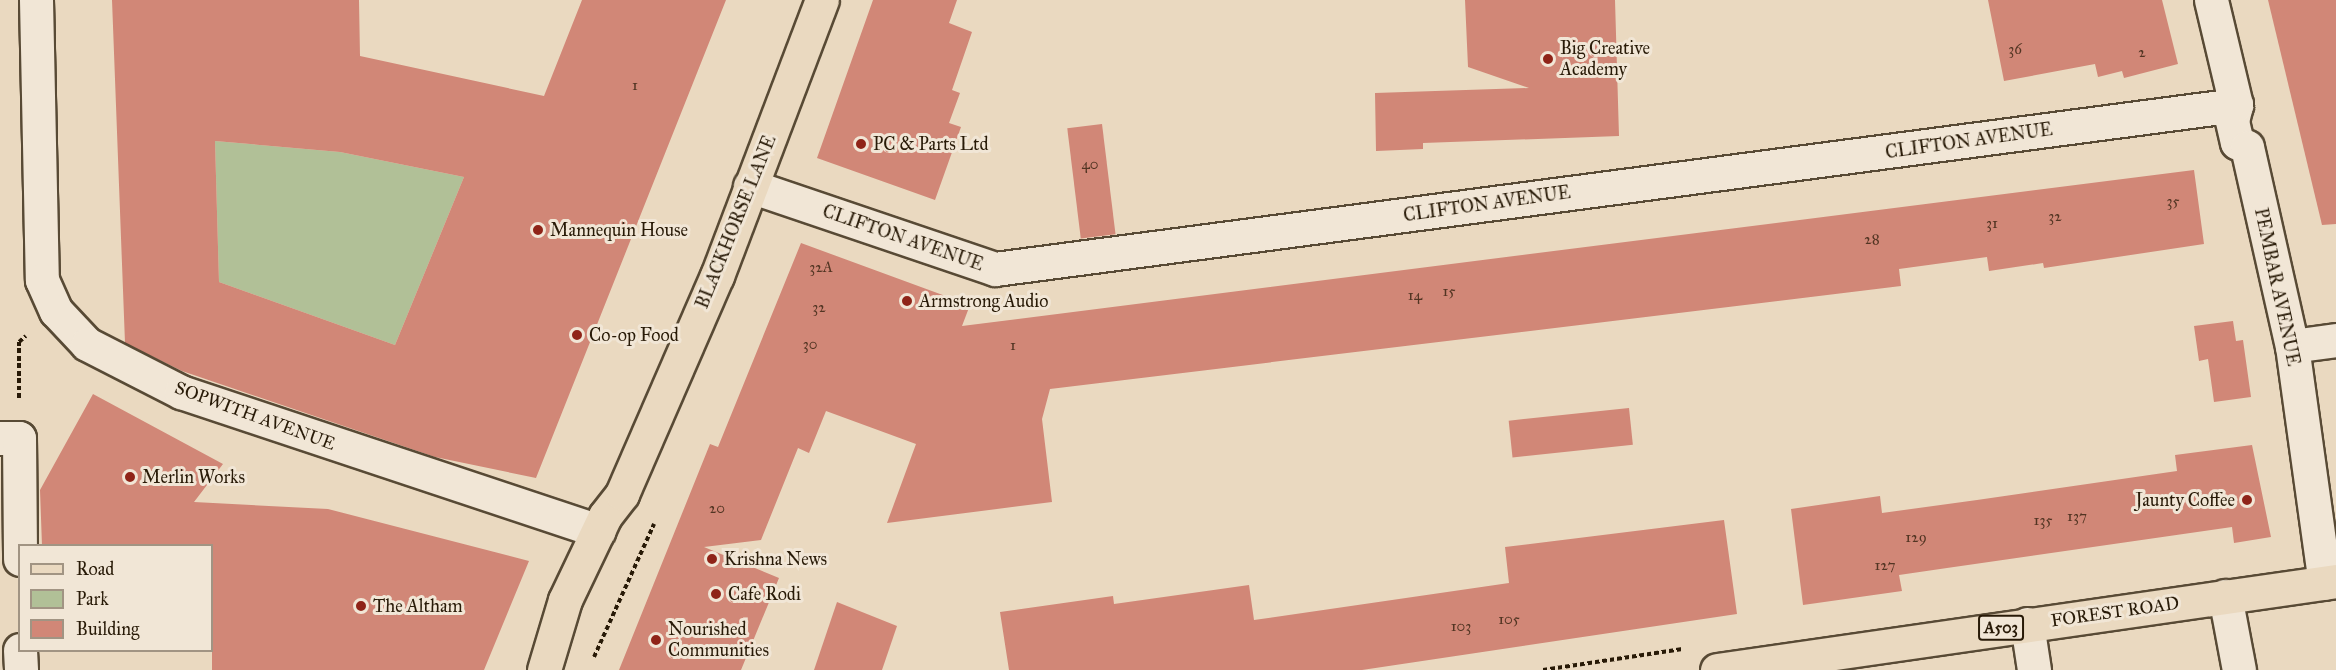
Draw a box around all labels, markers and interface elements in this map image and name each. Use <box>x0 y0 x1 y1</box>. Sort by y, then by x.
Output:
place label: Big Creative Academy <box>1560 38 1650 80</box>
house number: 36 <box>2008 41 2022 59</box>
house number: 2 <box>2138 44 2146 62</box>
marker: Big Creative Academy <box>1541 52 1555 66</box>
house number: 1 <box>632 77 638 95</box>
street label: CLIFTON AVENUE <box>1884 119 2054 163</box>
street label: BLACKHORSE LANE <box>691 132 781 312</box>
place label: PC & Parts Ltd <box>873 133 988 155</box>
marker: PC & Parts Ltd <box>854 137 868 151</box>
house number: 40 <box>1081 156 1099 174</box>
street label: CLIFTON AVENUE <box>1402 182 1572 226</box>
house number: 35 <box>2167 193 2179 211</box>
street label: CLIFTON AVENUE <box>820 200 986 276</box>
street label: PEMBAR AVENUE <box>2250 206 2304 368</box>
house number: 32 <box>2048 208 2062 226</box>
house number: 31 <box>1986 215 1998 233</box>
place label: Mannequin House <box>550 219 688 241</box>
marker: Mannequin House <box>531 223 545 237</box>
house number: 28 <box>1864 231 1880 249</box>
house number: 32A <box>809 259 833 277</box>
house number: 15 <box>1443 283 1455 301</box>
house number: 14 <box>1408 287 1422 305</box>
place label: Armstrong Audio <box>919 290 1048 312</box>
marker: Armstrong Audio <box>900 294 914 308</box>
house number: 32 <box>812 299 826 317</box>
place label: Co-op Food <box>589 324 679 346</box>
marker: Co-op Food <box>570 328 584 342</box>
house number: 30 <box>803 336 817 354</box>
house number: 1 <box>1010 337 1016 355</box>
street label: SOPWITH AVENUE <box>172 377 338 455</box>
place label: Merlin Works <box>142 466 245 488</box>
marker: Merlin Works <box>123 470 137 484</box>
place label: Jaunty Coffee <box>2135 489 2235 511</box>
marker: Jaunty Coffee <box>2240 493 2254 507</box>
house number: 20 <box>709 500 725 518</box>
house number: 137 <box>2067 508 2087 526</box>
house number: 135 <box>2034 512 2052 530</box>
house number: 129 <box>1905 529 1927 547</box>
legend <box>18 544 213 652</box>
place label: Krishna News <box>724 548 827 570</box>
marker: Krishna News <box>705 552 719 566</box>
house number: 127 <box>1875 557 1895 575</box>
text: Road <box>76 558 114 580</box>
place label: Cafe Rodi <box>728 583 801 605</box>
marker: Cafe Rodi <box>709 587 723 601</box>
text: Park <box>76 588 109 610</box>
street label: FOREST ROAD <box>2049 592 2181 632</box>
place label: The Altham <box>373 595 463 617</box>
marker: The Altham <box>354 599 368 613</box>
house number: 105 <box>1498 611 1520 629</box>
road number: A503 <box>1977 615 2025 641</box>
text: Building <box>76 618 139 640</box>
house number: 103 <box>1451 618 1471 636</box>
place label: Nourished Communities <box>668 619 769 662</box>
marker: Nourished Communities <box>649 633 663 647</box>

